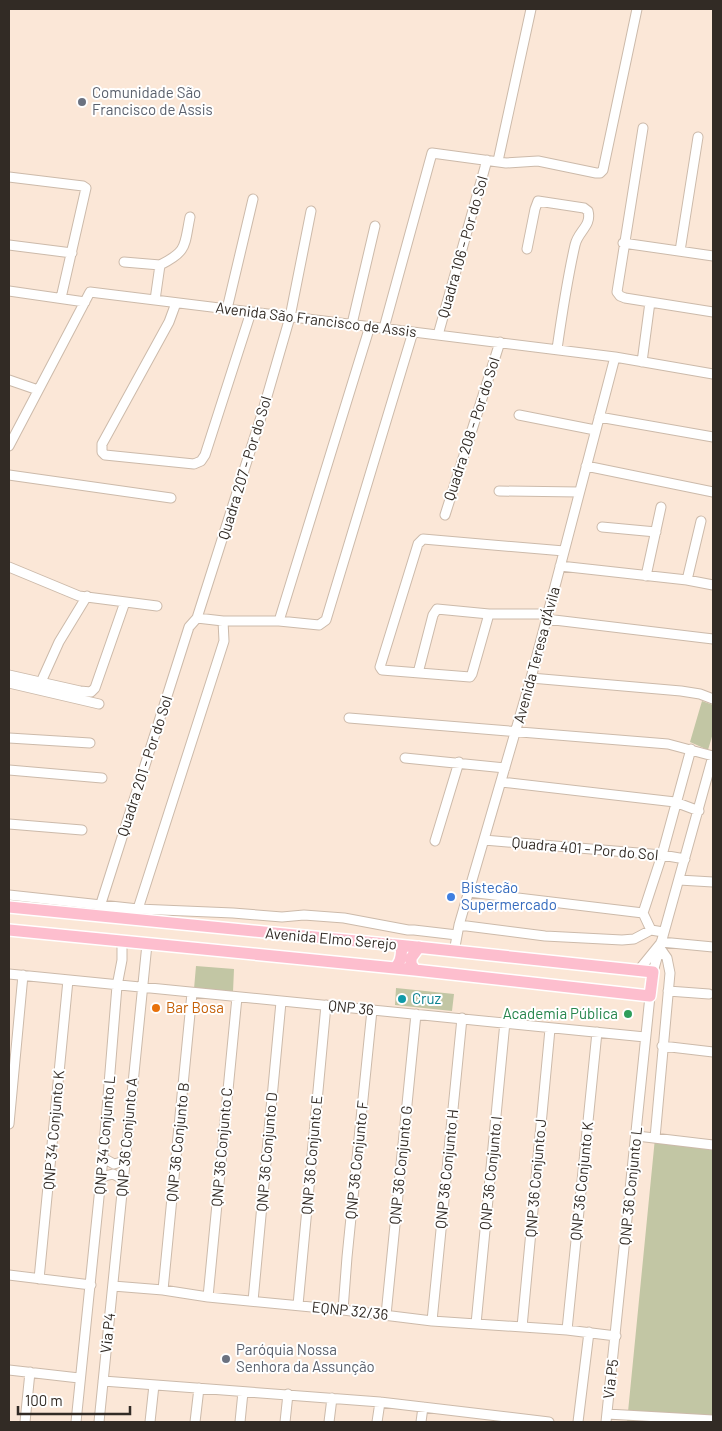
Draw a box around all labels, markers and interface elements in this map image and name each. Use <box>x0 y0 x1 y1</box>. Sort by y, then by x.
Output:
place label: Comunidade São Francisco de Assis <box>92 83 213 118</box>
marker: Comunidade São Francisco de Assis <box>76 96 88 108</box>
street label: Quadra 106 - Por do Sol <box>433 174 491 320</box>
street label: Avenida São Francisco de Assis <box>215 298 418 340</box>
street label: Quadra 208 - Por do Sol <box>439 355 503 503</box>
street label: Quadra 207 - Por do Sol <box>214 394 274 542</box>
street label: Avenida Teresa d'Ávila <box>509 584 563 725</box>
street label: Quadra 201 - Por do Sol <box>113 693 175 838</box>
street label: Quadra 401 - Por do Sol <box>511 833 659 863</box>
place label: Bistecão Supermercado <box>461 878 557 913</box>
marker: Bistecão Supermercado <box>445 891 457 903</box>
street label: Avenida Elmo Serejo <box>264 923 398 953</box>
place label: Cruz <box>412 989 442 1007</box>
marker: Cruz <box>396 993 408 1005</box>
street label: QNP 36 <box>327 996 375 1018</box>
place label: Bar Bosa <box>166 998 224 1016</box>
marker: Bar Bosa <box>150 1002 162 1014</box>
place label: Academia Pública <box>503 1004 618 1022</box>
marker: Academia Pública <box>622 1008 634 1020</box>
street label: QNP 34 Conjunto K <box>39 1069 67 1191</box>
street label: QNP 34 Conjunto L <box>90 1075 118 1195</box>
street label: QNP 36 Conjunto A <box>112 1077 140 1197</box>
street label: QNP 36 Conjunto B <box>162 1081 192 1202</box>
street label: QNP 36 Conjunto C <box>207 1087 235 1207</box>
street label: QNP 36 Conjunto D <box>252 1091 280 1212</box>
street label: QNP 36 Conjunto E <box>297 1095 325 1215</box>
street label: QNP 36 Conjunto F <box>341 1099 371 1220</box>
street label: QNP 36 Conjunto G <box>385 1104 415 1225</box>
street label: QNP 36 Conjunto H <box>431 1108 461 1230</box>
street label: QNP 36 Conjunto I <box>475 1115 505 1231</box>
street label: QNP 36 Conjunto J <box>521 1118 549 1238</box>
street label: QNP 36 Conjunto K <box>566 1120 596 1241</box>
street label: QNP 36 Conjunto L <box>615 1126 645 1246</box>
street label: EQNP 32/36 <box>311 1297 389 1323</box>
street label: Via P4 <box>96 1312 118 1354</box>
place label: Paróquia Nossa Senhora da Assunção <box>236 1340 375 1375</box>
marker: Paróquia Nossa Senhora da Assunção <box>220 1353 232 1365</box>
street label: Via P5 <box>599 1358 621 1400</box>
scale bar <box>18 1384 130 1416</box>
text: 100 m <box>25 1391 63 1409</box>

